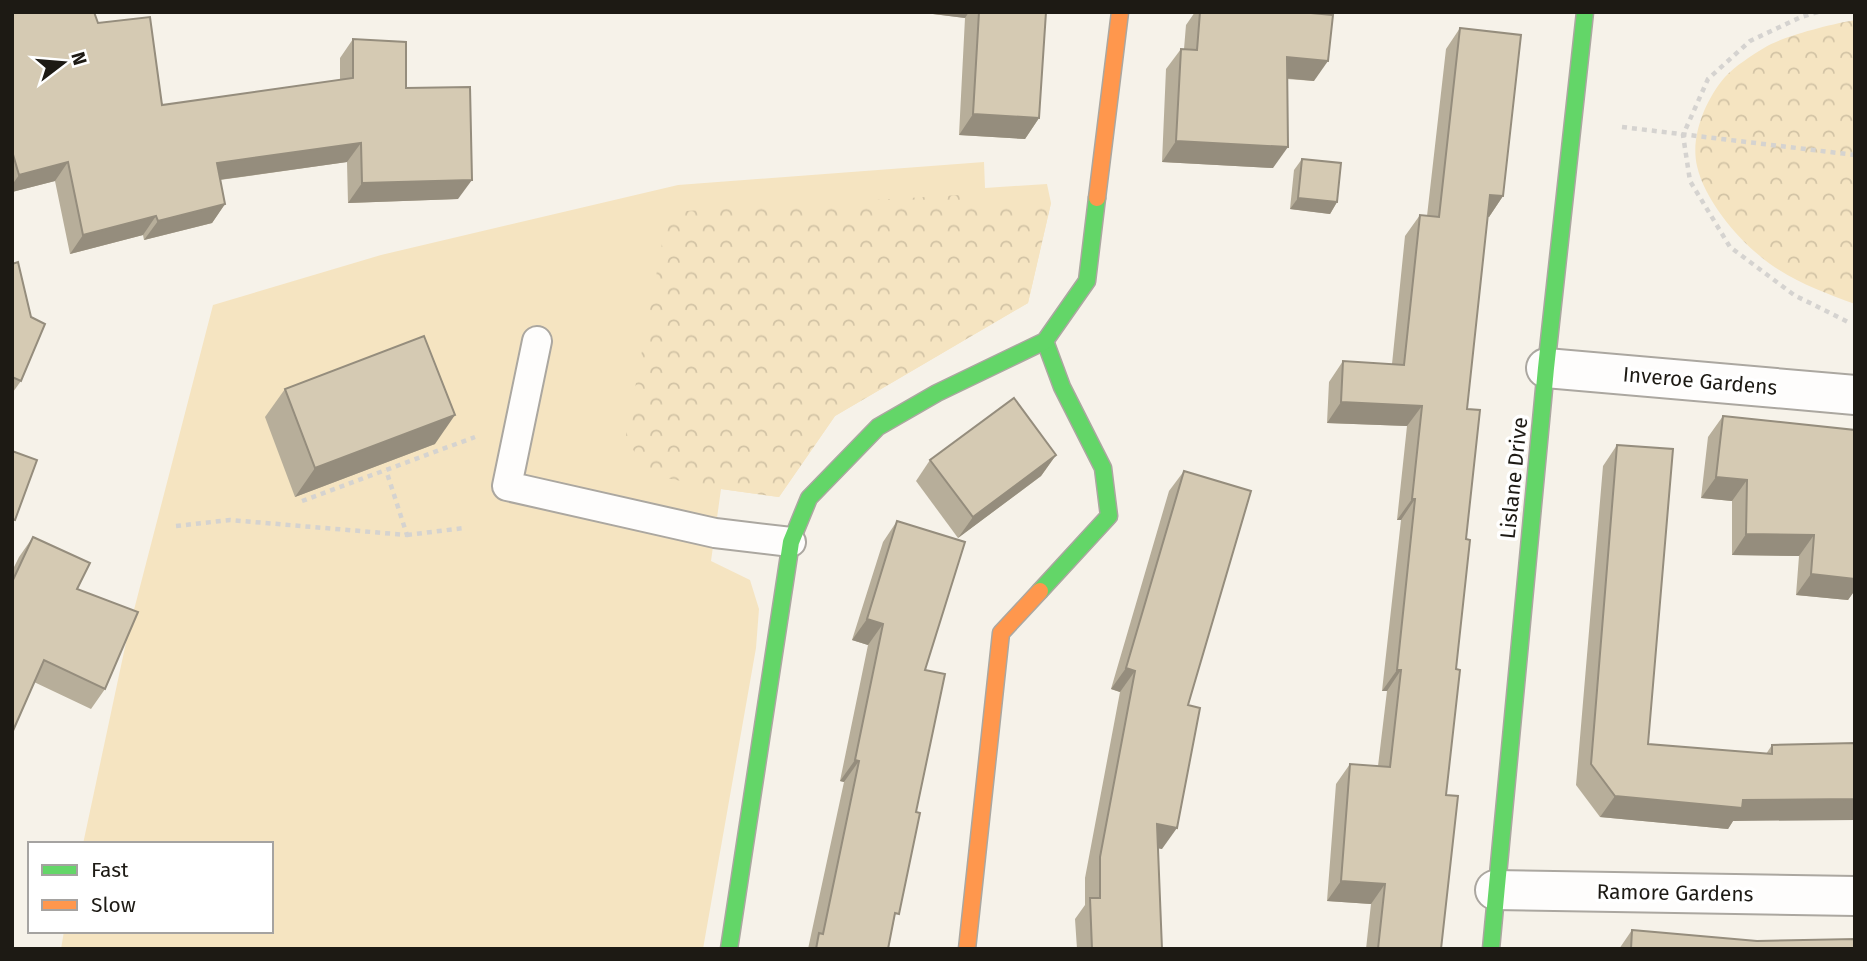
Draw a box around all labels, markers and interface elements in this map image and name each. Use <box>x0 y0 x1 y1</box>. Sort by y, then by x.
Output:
north arrow <box>28 28 98 98</box>
text: N <box>66 49 92 68</box>
street label: Inveroe Gardens <box>1622 361 1779 401</box>
street label: Lislane Drive <box>1495 416 1533 540</box>
legend <box>28 842 273 933</box>
text: Fast <box>91 857 129 883</box>
street label: Ramore Gardens <box>1596 879 1754 907</box>
text: Slow <box>91 892 136 918</box>

